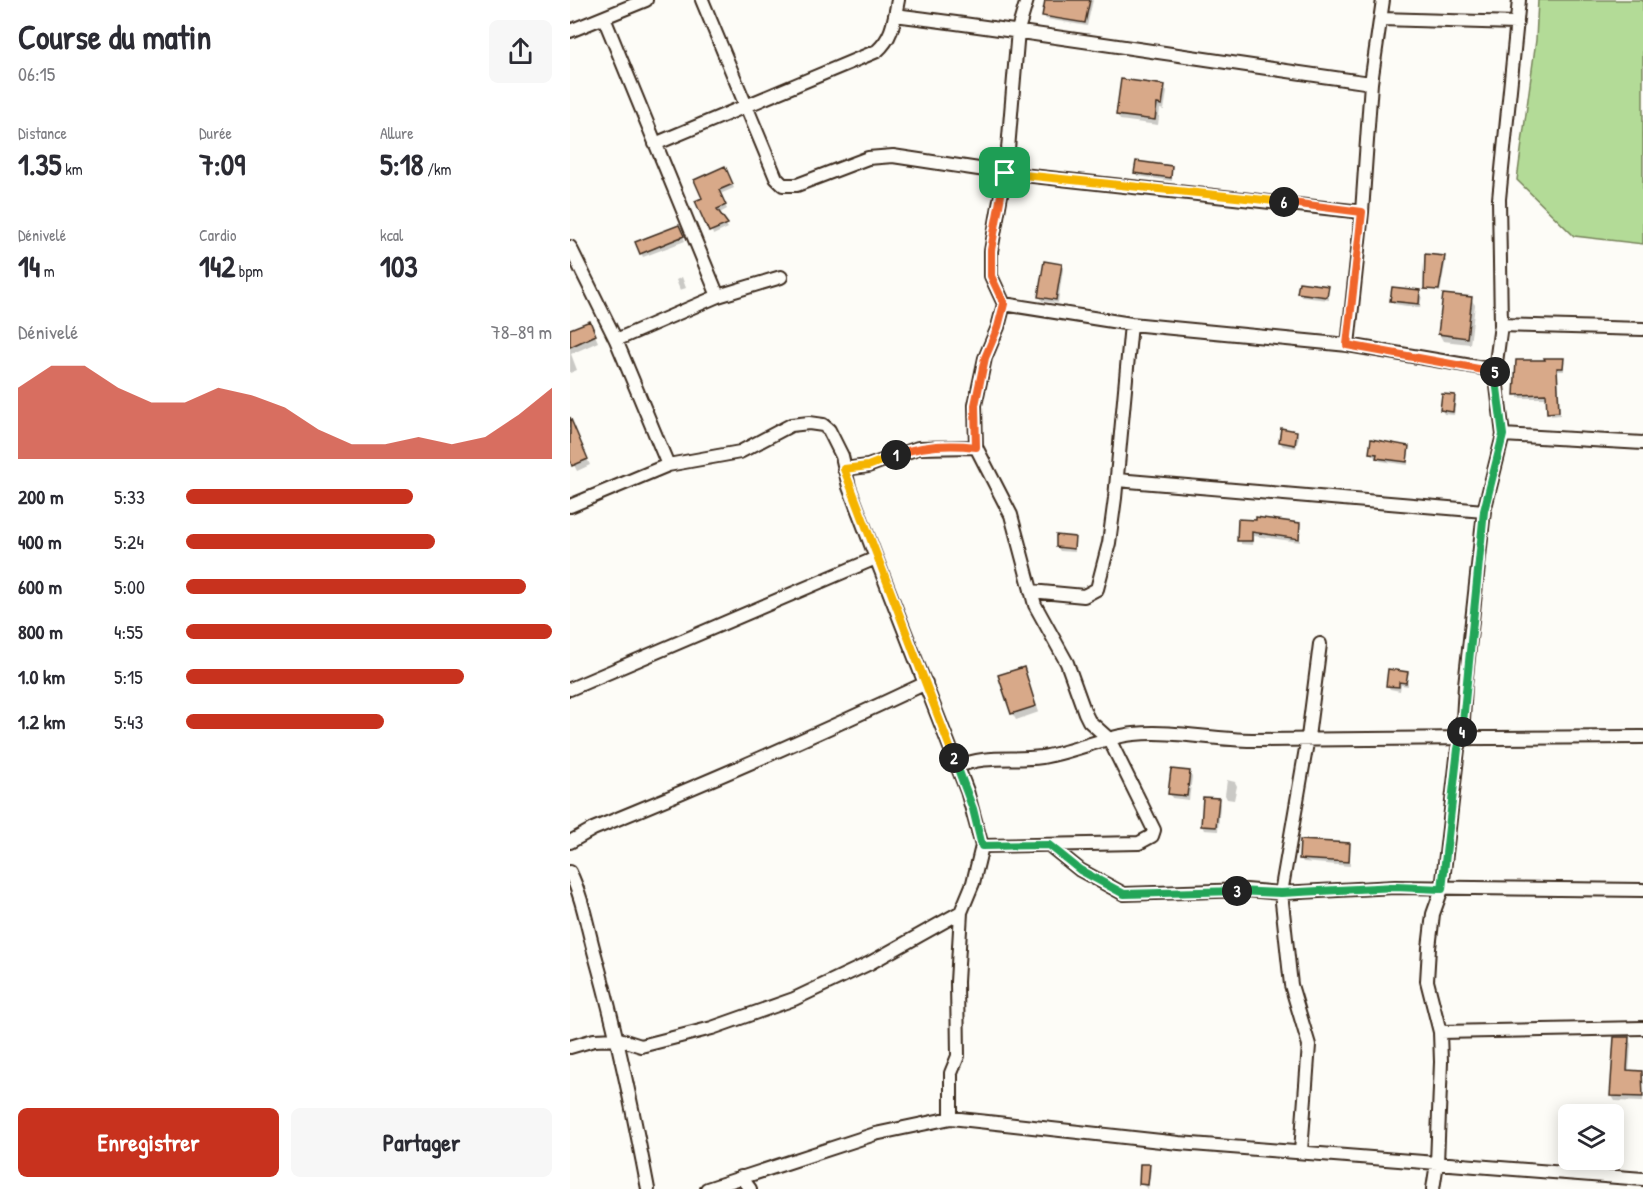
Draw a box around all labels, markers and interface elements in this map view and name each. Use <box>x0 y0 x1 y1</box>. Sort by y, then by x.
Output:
text: Course du matin <box>18 15 211 59</box>
button: share <box>489 20 552 83</box>
text: 06:15 <box>18 60 55 87</box>
text: Distance <box>18 122 67 144</box>
text: Durée <box>199 122 232 144</box>
text: Allure <box>380 122 414 144</box>
text: 1.35 <box>18 144 61 184</box>
text: 7:09 <box>199 144 245 184</box>
text: 5:18 <box>380 144 424 184</box>
pin <box>979 147 1030 198</box>
icon: arrive <box>988 156 1021 189</box>
text: km <box>61 158 83 180</box>
text: /km <box>424 158 452 180</box>
pin: 6 <box>1269 187 1299 217</box>
text: 6 <box>1281 191 1287 213</box>
text: Dénivelé <box>18 224 66 246</box>
text: Cardio <box>199 224 236 246</box>
text: kcal <box>380 224 403 246</box>
text: 14 <box>18 246 40 286</box>
text: 142 <box>199 246 235 286</box>
text: 103 <box>380 246 418 286</box>
text: m <box>40 260 55 282</box>
text: bpm <box>235 260 263 282</box>
text: Dénivelé <box>18 318 78 345</box>
text: 78–89 m <box>491 318 552 345</box>
pin: 5 <box>1480 357 1510 387</box>
text: 5 <box>1492 361 1498 383</box>
pin: 1 <box>881 440 911 470</box>
text: 1 <box>893 444 899 466</box>
text: 200 m <box>18 483 63 510</box>
text: 5:33 <box>114 483 145 510</box>
text: 400 m <box>18 528 62 555</box>
text: 5:24 <box>114 528 144 555</box>
text: 600 m <box>18 573 62 600</box>
text: 5:00 <box>114 573 145 600</box>
text: 800 m <box>18 618 63 645</box>
text: 4:55 <box>114 618 143 645</box>
text: 1.0 km <box>18 663 65 690</box>
text: 5:15 <box>114 663 143 690</box>
text: 1.2 km <box>18 708 65 735</box>
text: 5:43 <box>114 708 144 735</box>
pin: 4 <box>1447 717 1477 747</box>
text: 4 <box>1459 721 1465 743</box>
pin: 2 <box>939 743 969 773</box>
text: 2 <box>950 747 958 769</box>
pin: 3 <box>1222 876 1252 906</box>
text: 3 <box>1233 880 1241 902</box>
map controls <box>1558 1104 1624 1170</box>
button: layers <box>1558 1104 1624 1170</box>
button: Enregistrer <box>18 1108 279 1177</box>
button: Partager <box>291 1108 552 1177</box>

